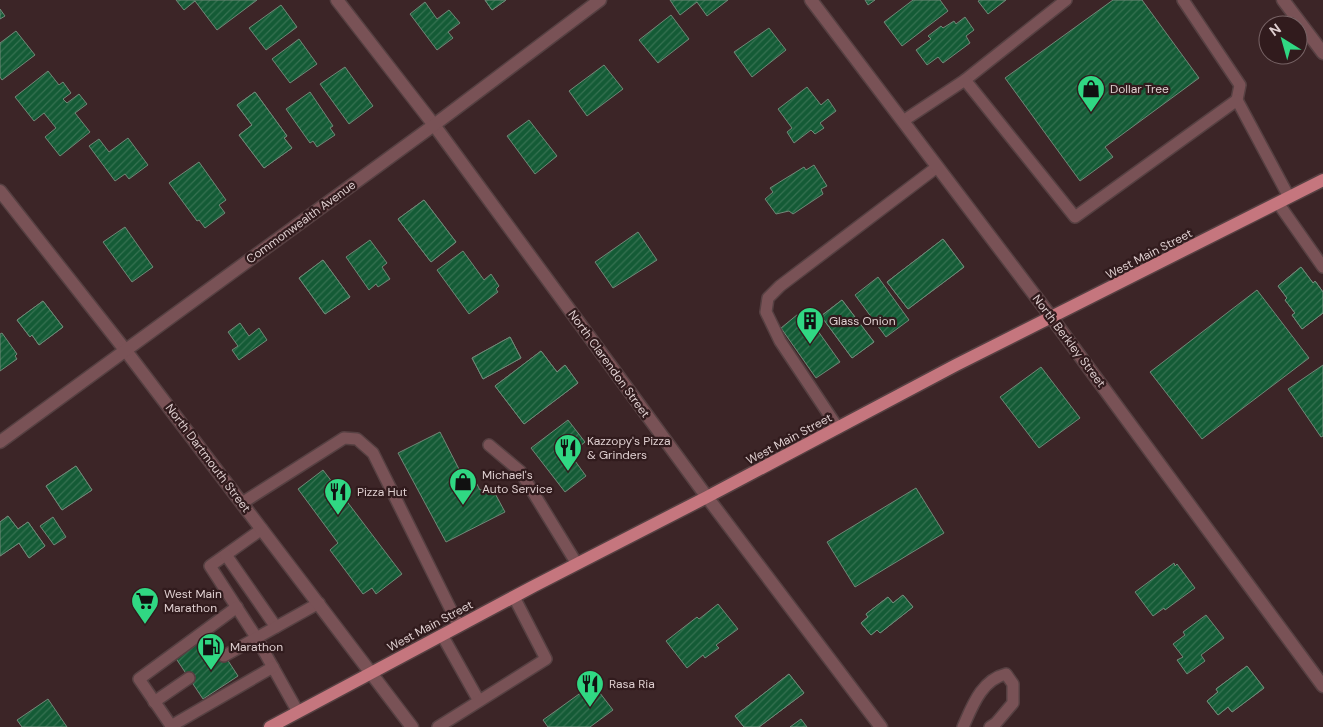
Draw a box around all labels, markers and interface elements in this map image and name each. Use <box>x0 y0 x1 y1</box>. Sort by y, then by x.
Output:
north arrow <box>1258 15 1308 65</box>
text: N <box>1266 19 1285 40</box>
shop icon: Dollar Tree <box>1076 74 1106 113</box>
place label: Dollar Tree <box>1110 81 1169 97</box>
street label: Commonwealth Avenue <box>243 177 359 267</box>
street label: West Main Street <box>1103 225 1195 283</box>
street label: North Berkley Street <box>1029 291 1109 391</box>
building icon: Glass Onion <box>795 306 825 345</box>
street label: North Clarendon Street <box>565 307 654 421</box>
place label: Glass Onion <box>829 313 896 329</box>
street label: North Dartmouth Street <box>162 400 254 516</box>
street label: West Main Street <box>743 409 835 468</box>
restaurant icon: Kazzopy's Pizza & Grinders <box>553 433 583 472</box>
place label: Kazzopy's Pizza & Grinders <box>587 433 671 463</box>
shop icon: Michael's Auto Service <box>448 467 478 506</box>
place label: Michael's Auto Service <box>482 467 553 497</box>
restaurant icon: Pizza Hut <box>323 477 353 516</box>
place label: Pizza Hut <box>357 484 408 500</box>
supermarket icon: West Main Marathon <box>130 586 160 625</box>
place label: West Main Marathon <box>164 586 222 616</box>
street label: West Main Street <box>384 596 476 655</box>
fuel station icon: Marathon <box>196 632 226 671</box>
place label: Marathon <box>230 639 283 655</box>
restaurant icon: Rasa Ria <box>575 669 605 708</box>
place label: Rasa Ria <box>609 676 655 692</box>

